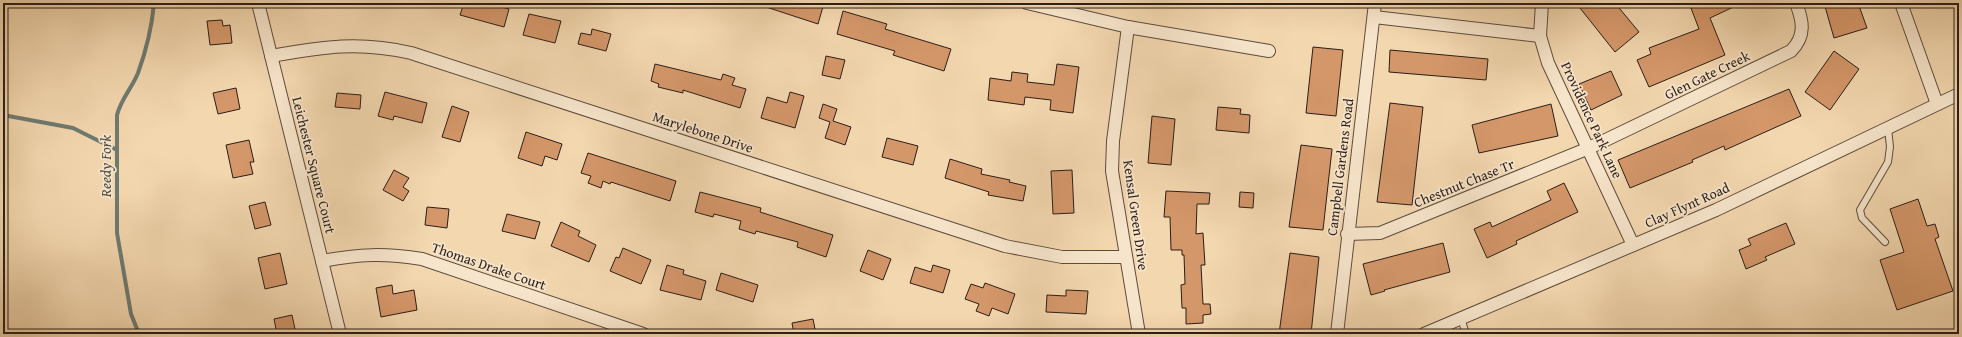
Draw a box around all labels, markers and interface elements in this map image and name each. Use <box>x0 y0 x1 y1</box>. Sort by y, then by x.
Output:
street label: Glen Gate Creek <box>1661 45 1754 104</box>
street label: Providence Park Lane <box>1556 58 1628 182</box>
street label: Leichester Square Court <box>287 95 341 236</box>
street label: Campbell Gardens Road <box>1322 97 1358 237</box>
street label: Marylebone Drive <box>650 106 756 158</box>
water label: Reedy Fork <box>95 135 116 198</box>
street label: Chestnut Chase Tr <box>1411 154 1518 212</box>
street label: Kensal Green Drive <box>1118 159 1154 272</box>
street label: Clay Flynt Road <box>1641 177 1733 233</box>
street label: Thomas Drake Court <box>429 237 549 295</box>

